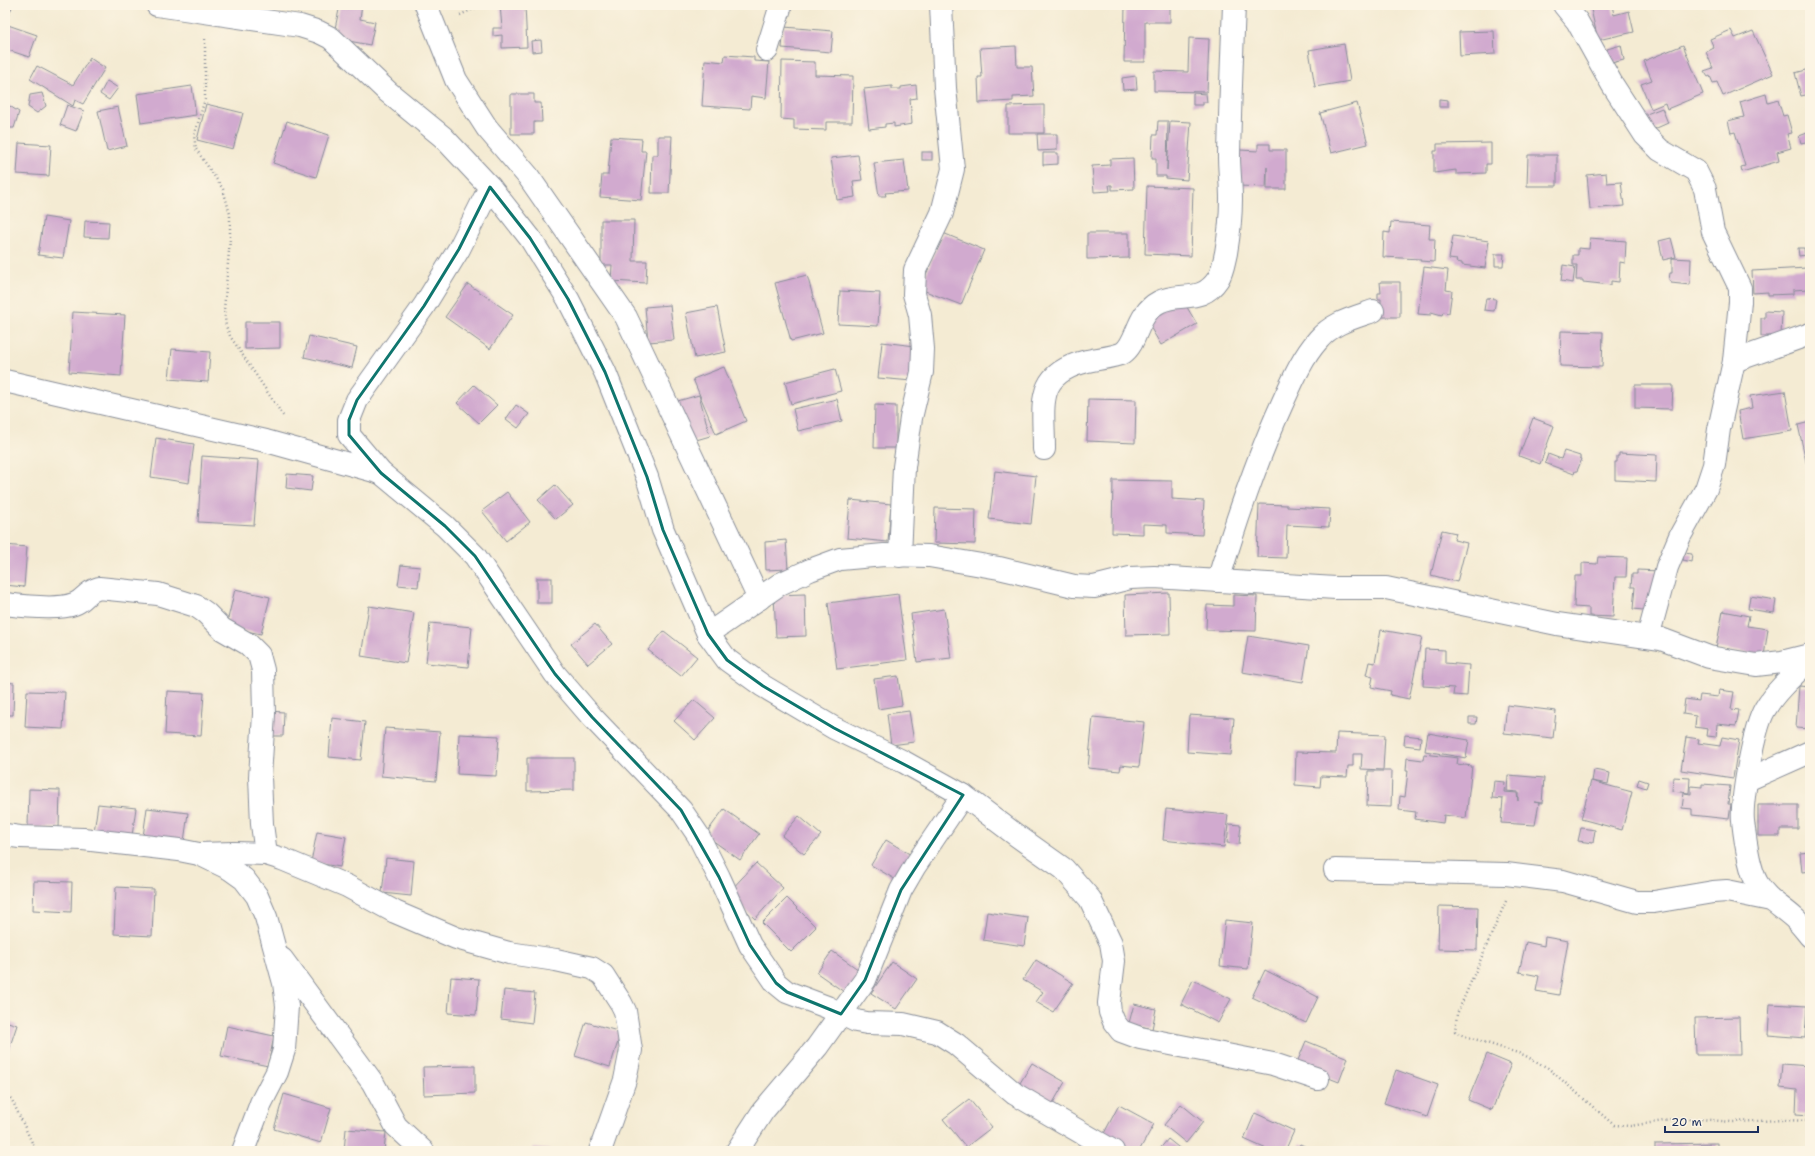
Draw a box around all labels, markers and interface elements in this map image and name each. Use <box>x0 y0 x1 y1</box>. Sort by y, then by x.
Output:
scale bar <box>1665 1108 1758 1134</box>
text: 20 m <box>1671 1114 1702 1130</box>

